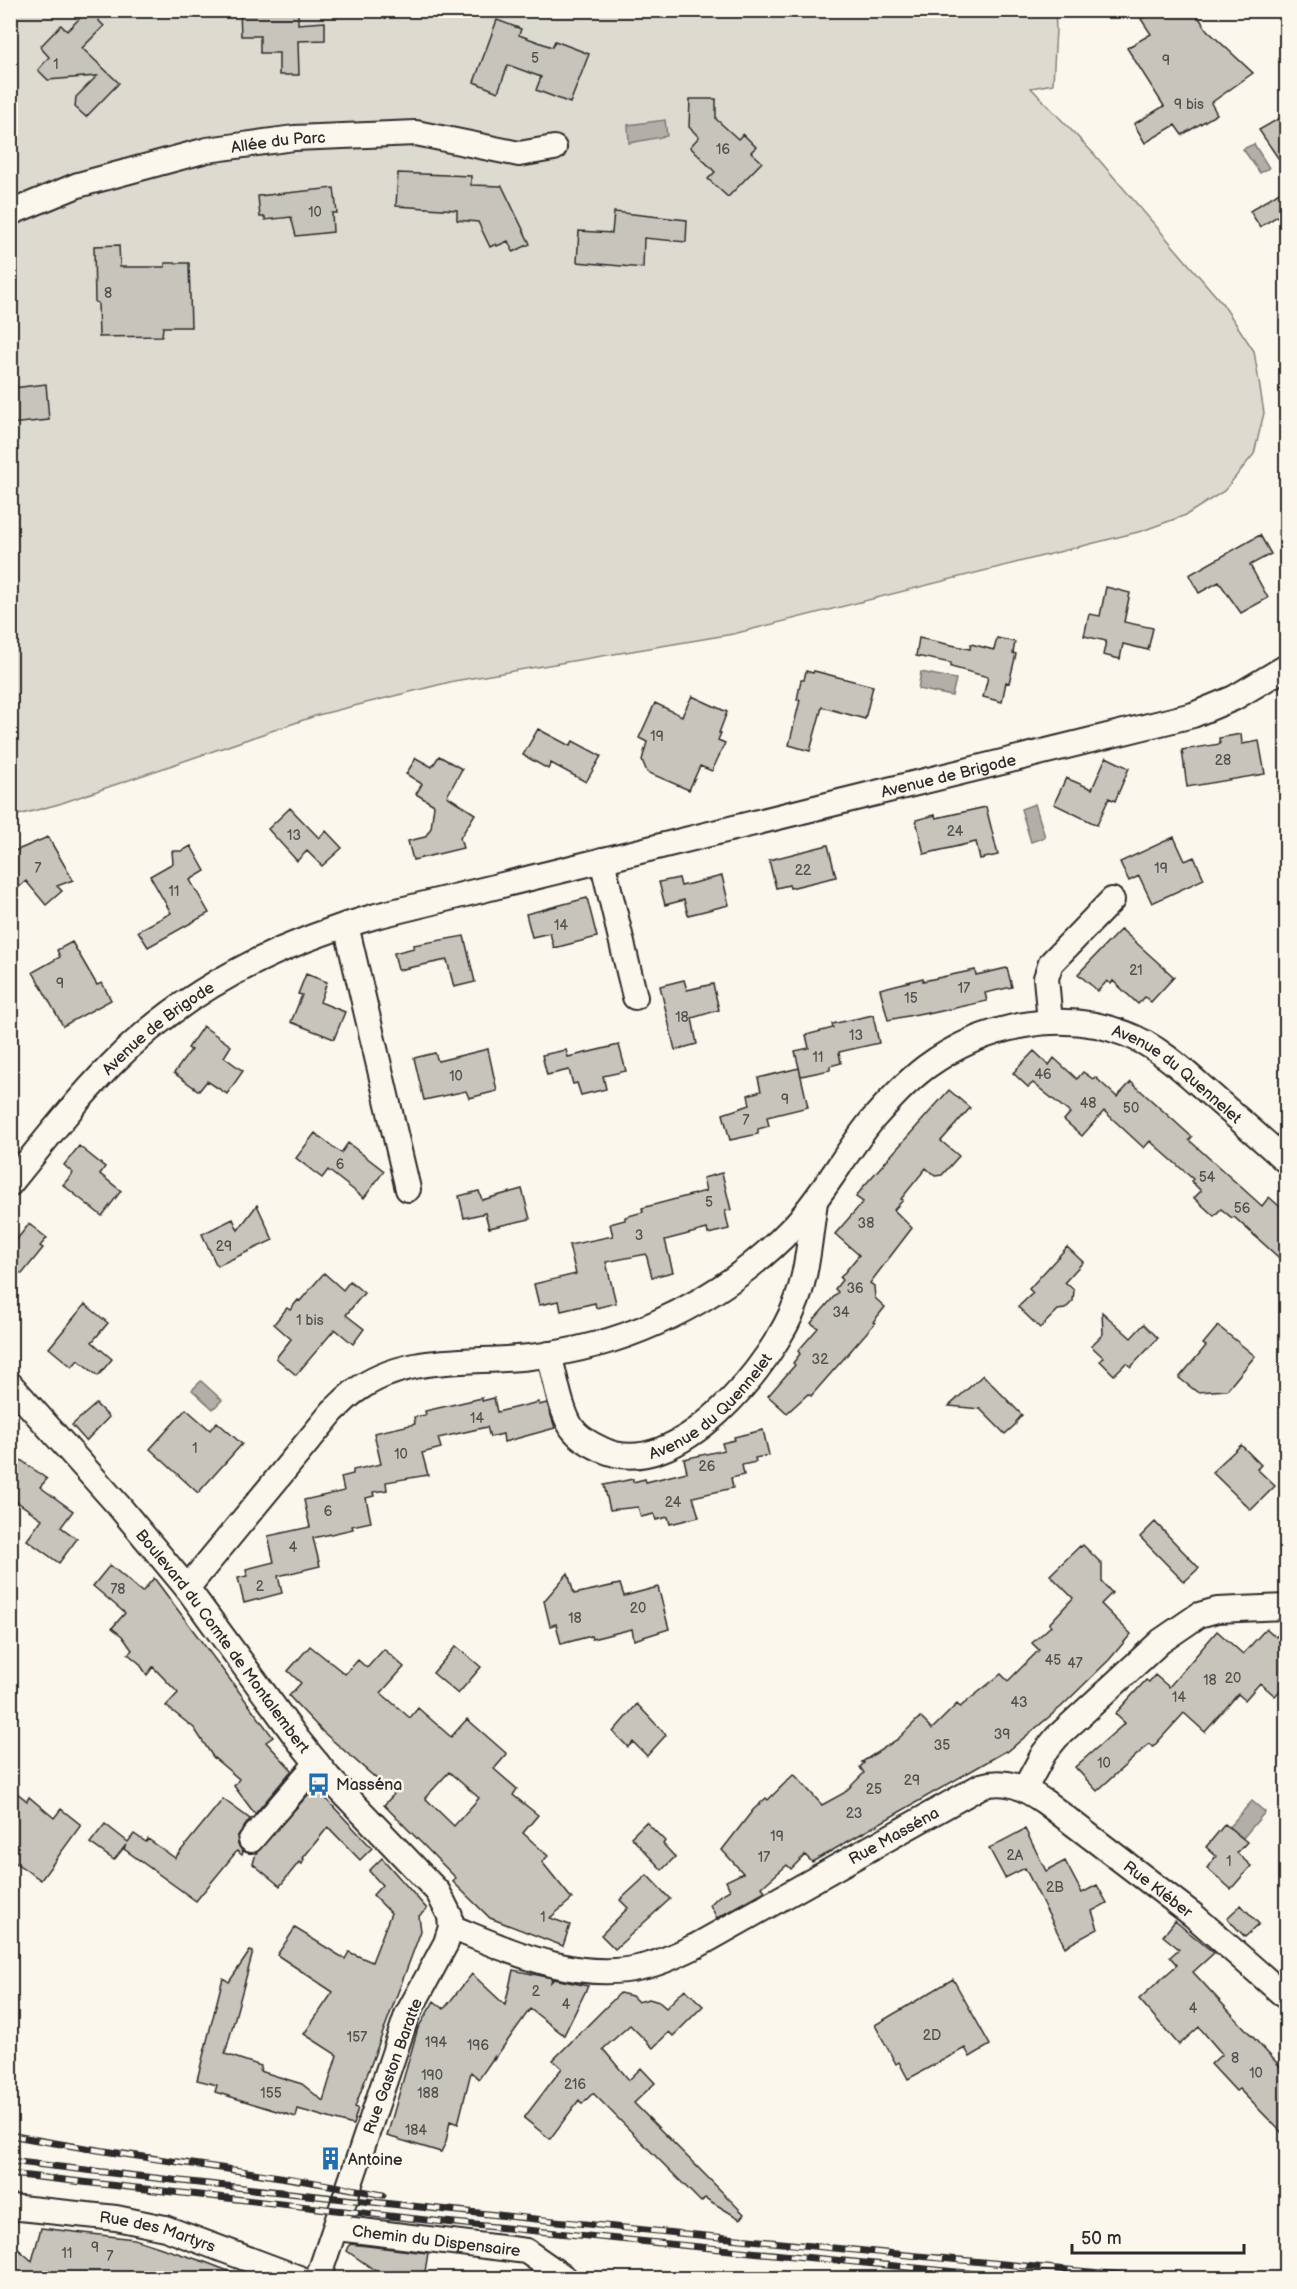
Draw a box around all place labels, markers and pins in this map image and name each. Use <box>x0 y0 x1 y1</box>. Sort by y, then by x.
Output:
bus stop icon: Masséna <box>305 1771 331 1797</box>
place label: Masséna <box>336 1776 402 1795</box>
building icon: Antoine <box>317 2146 343 2172</box>
place label: Antoine <box>348 2151 403 2170</box>

